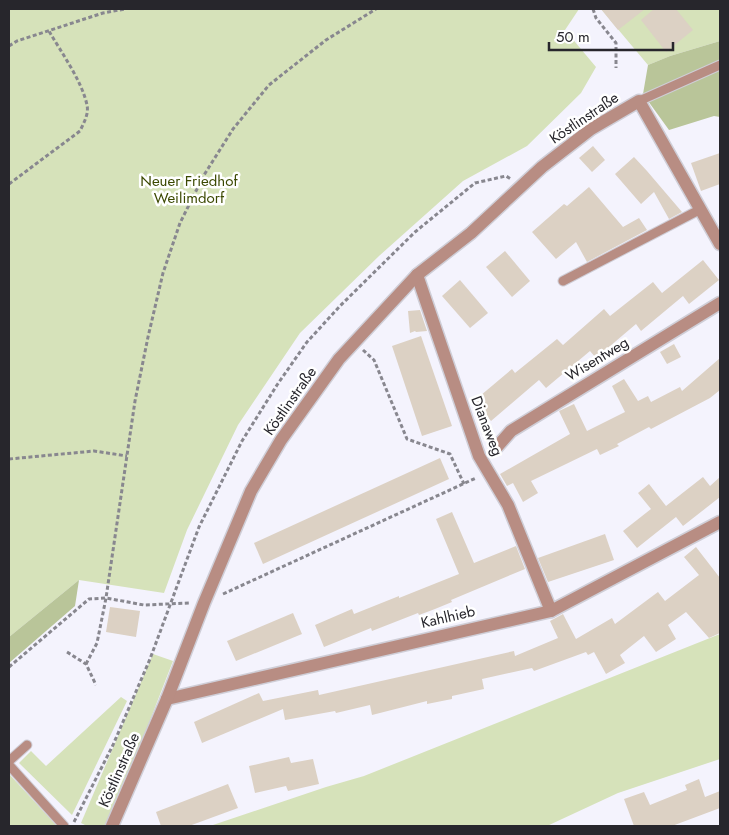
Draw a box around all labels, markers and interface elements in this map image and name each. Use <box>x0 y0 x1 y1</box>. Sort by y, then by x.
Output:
scale bar <box>549 20 673 52</box>
text: 50 m <box>556 26 590 48</box>
street label: Köstlinstraße <box>545 87 623 149</box>
park label: Neuer Friedhof Weilimdorf <box>140 170 238 209</box>
street label: Wisentweg <box>561 331 633 387</box>
street label: Köstlinstraße <box>258 362 322 440</box>
street label: Dianaweg <box>466 393 508 459</box>
street label: Kahlhieb <box>419 600 478 634</box>
street label: Köstlinstraße <box>93 729 145 811</box>

